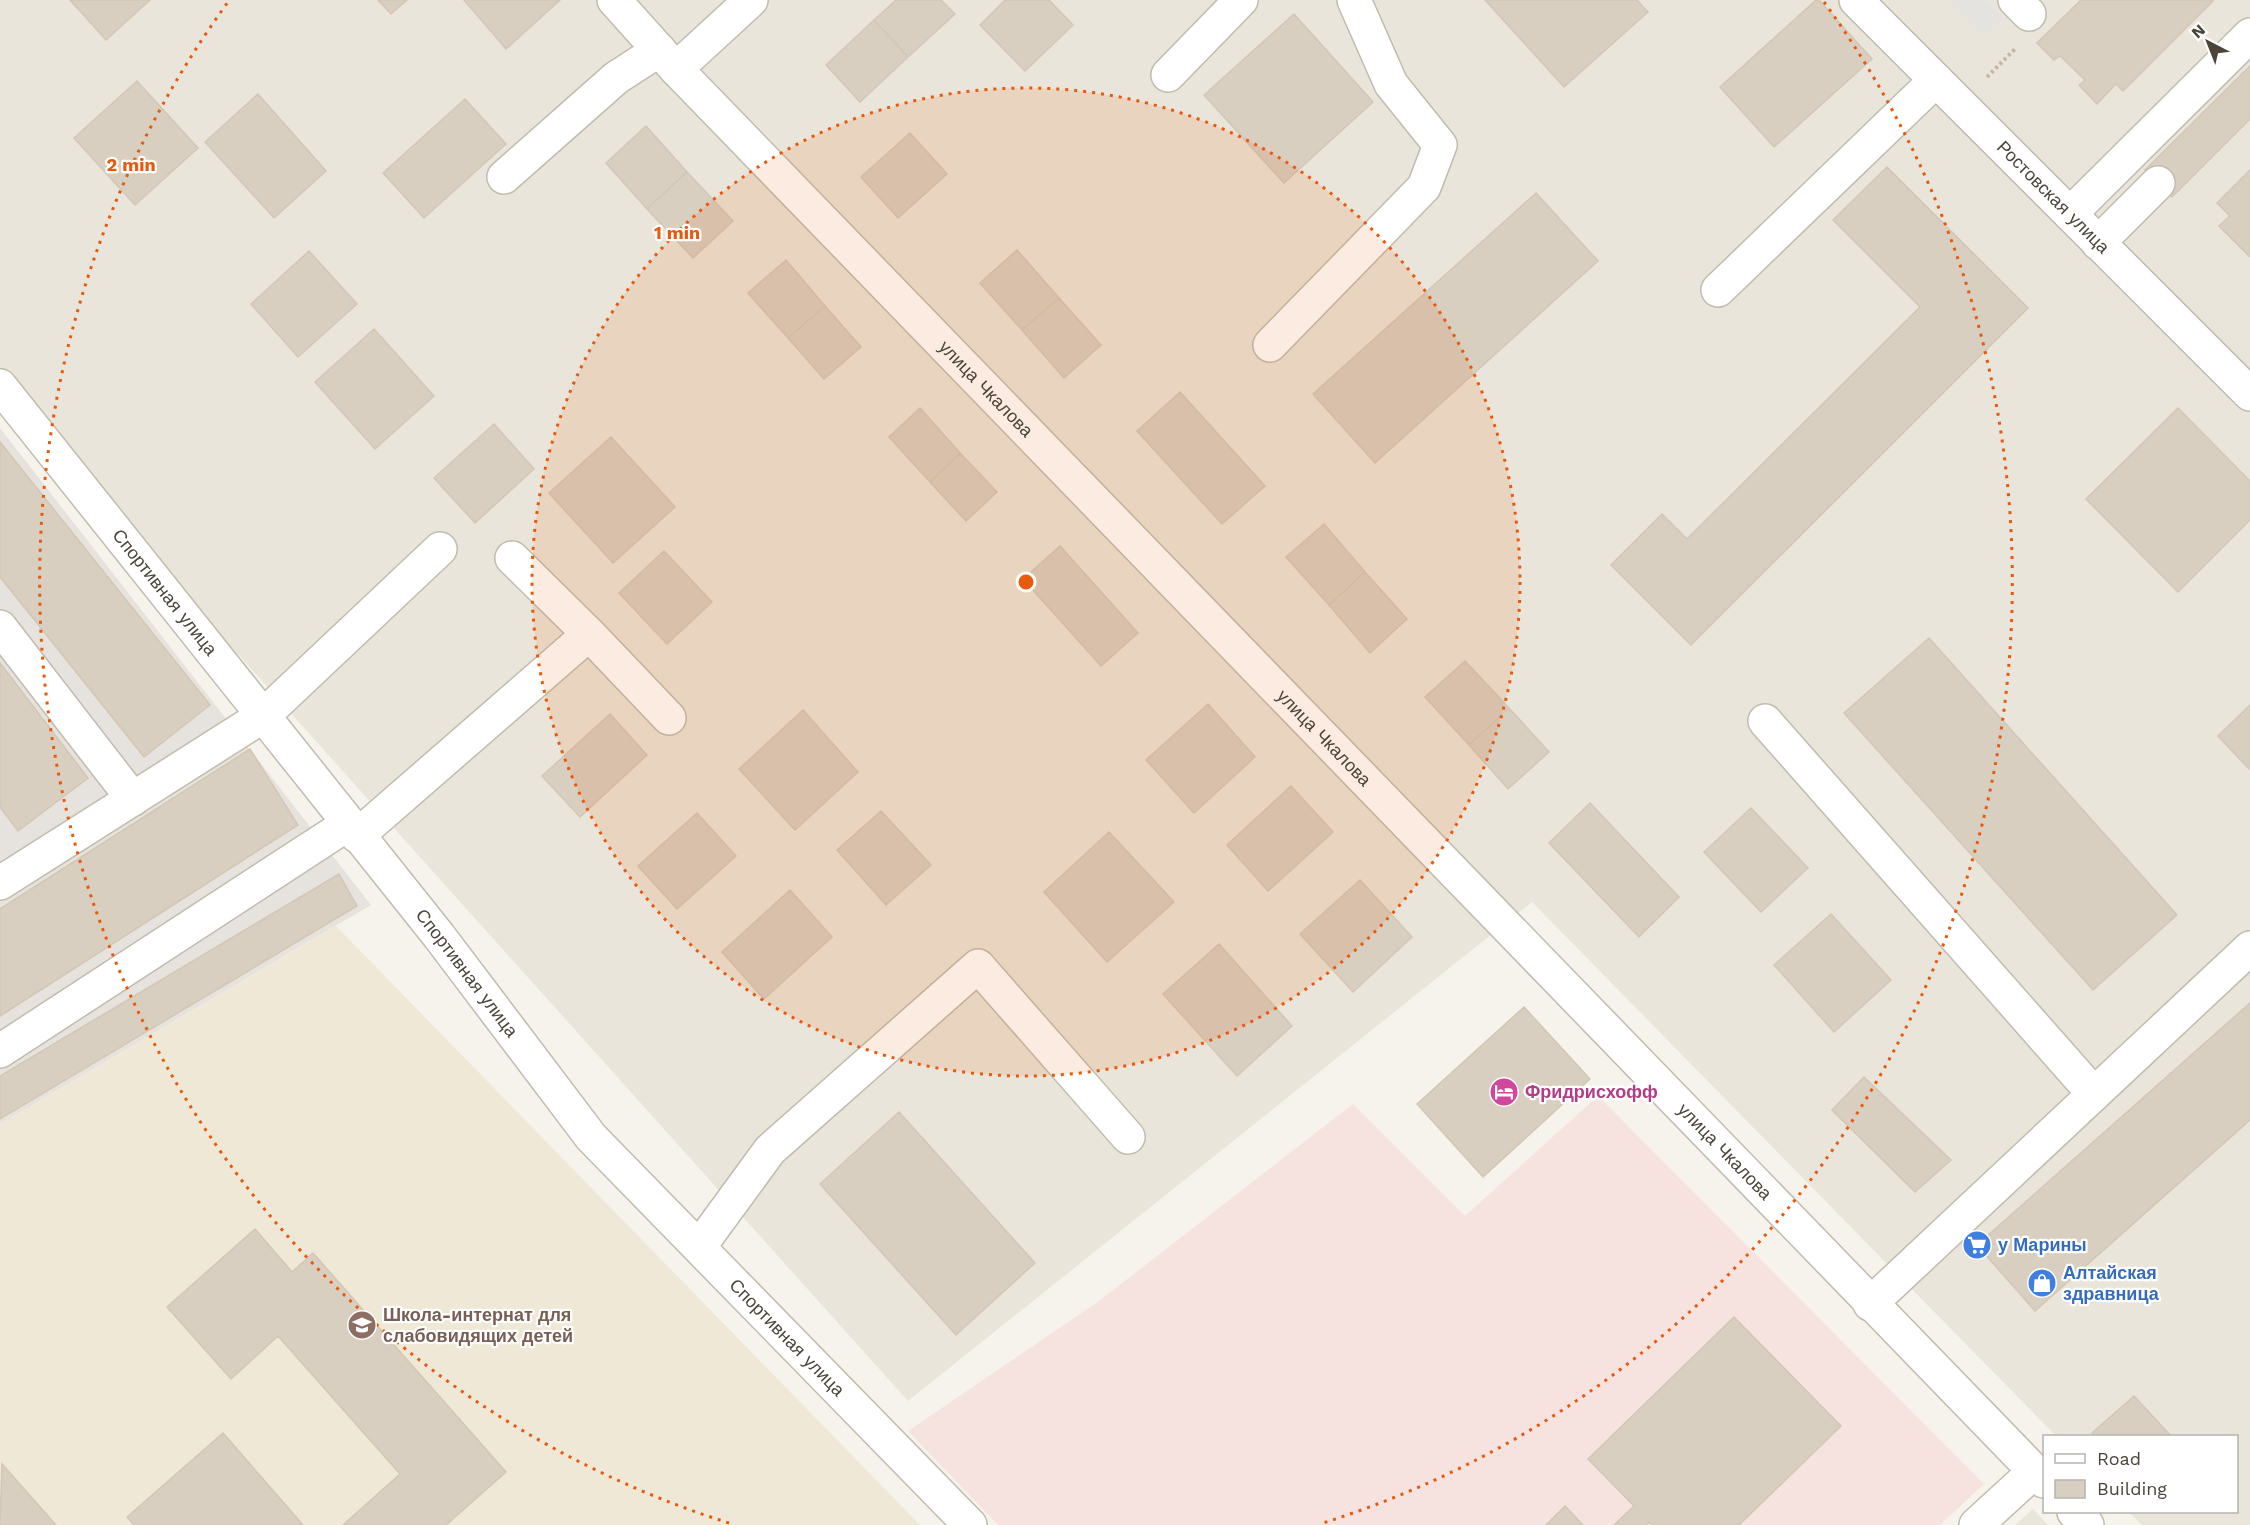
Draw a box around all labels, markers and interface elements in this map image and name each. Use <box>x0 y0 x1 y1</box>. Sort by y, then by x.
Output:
north arrow <box>2178 12 2238 72</box>
text: N <box>2188 20 2209 42</box>
street label: Ростовская улица <box>1993 136 2115 258</box>
text: 2 min <box>106 154 156 175</box>
text: 1 min <box>654 222 700 243</box>
street label: улица Чкалова <box>935 336 1038 442</box>
street label: Спортивная улица <box>108 525 222 660</box>
centre of rings <box>1016 572 1036 592</box>
street label: улица Чкалова <box>1273 685 1376 791</box>
street label: Спортивная улица <box>412 904 523 1042</box>
hotel icon: Фридрисхофф <box>1488 1076 1520 1108</box>
place label: Фридрисхофф <box>1525 1081 1658 1102</box>
street label: улица Чкалова <box>1674 1099 1777 1204</box>
supermarket icon: у Марины <box>1961 1229 1993 1261</box>
place label: у Марины <box>1998 1234 2087 1255</box>
place label: Алтайская здравница <box>2063 1262 2160 1304</box>
shop icon: Алтайская здравница <box>2026 1267 2058 1299</box>
street label: Спортивная улица <box>725 1274 850 1401</box>
place label: Школа-интернат для слабовидящих детей <box>383 1304 573 1346</box>
school or university icon: Школа-интернат для слабовидящих детей <box>346 1309 378 1341</box>
legend <box>2043 1435 2238 1513</box>
text: Road <box>2097 1448 2141 1469</box>
text: Building <box>2097 1478 2167 1499</box>

